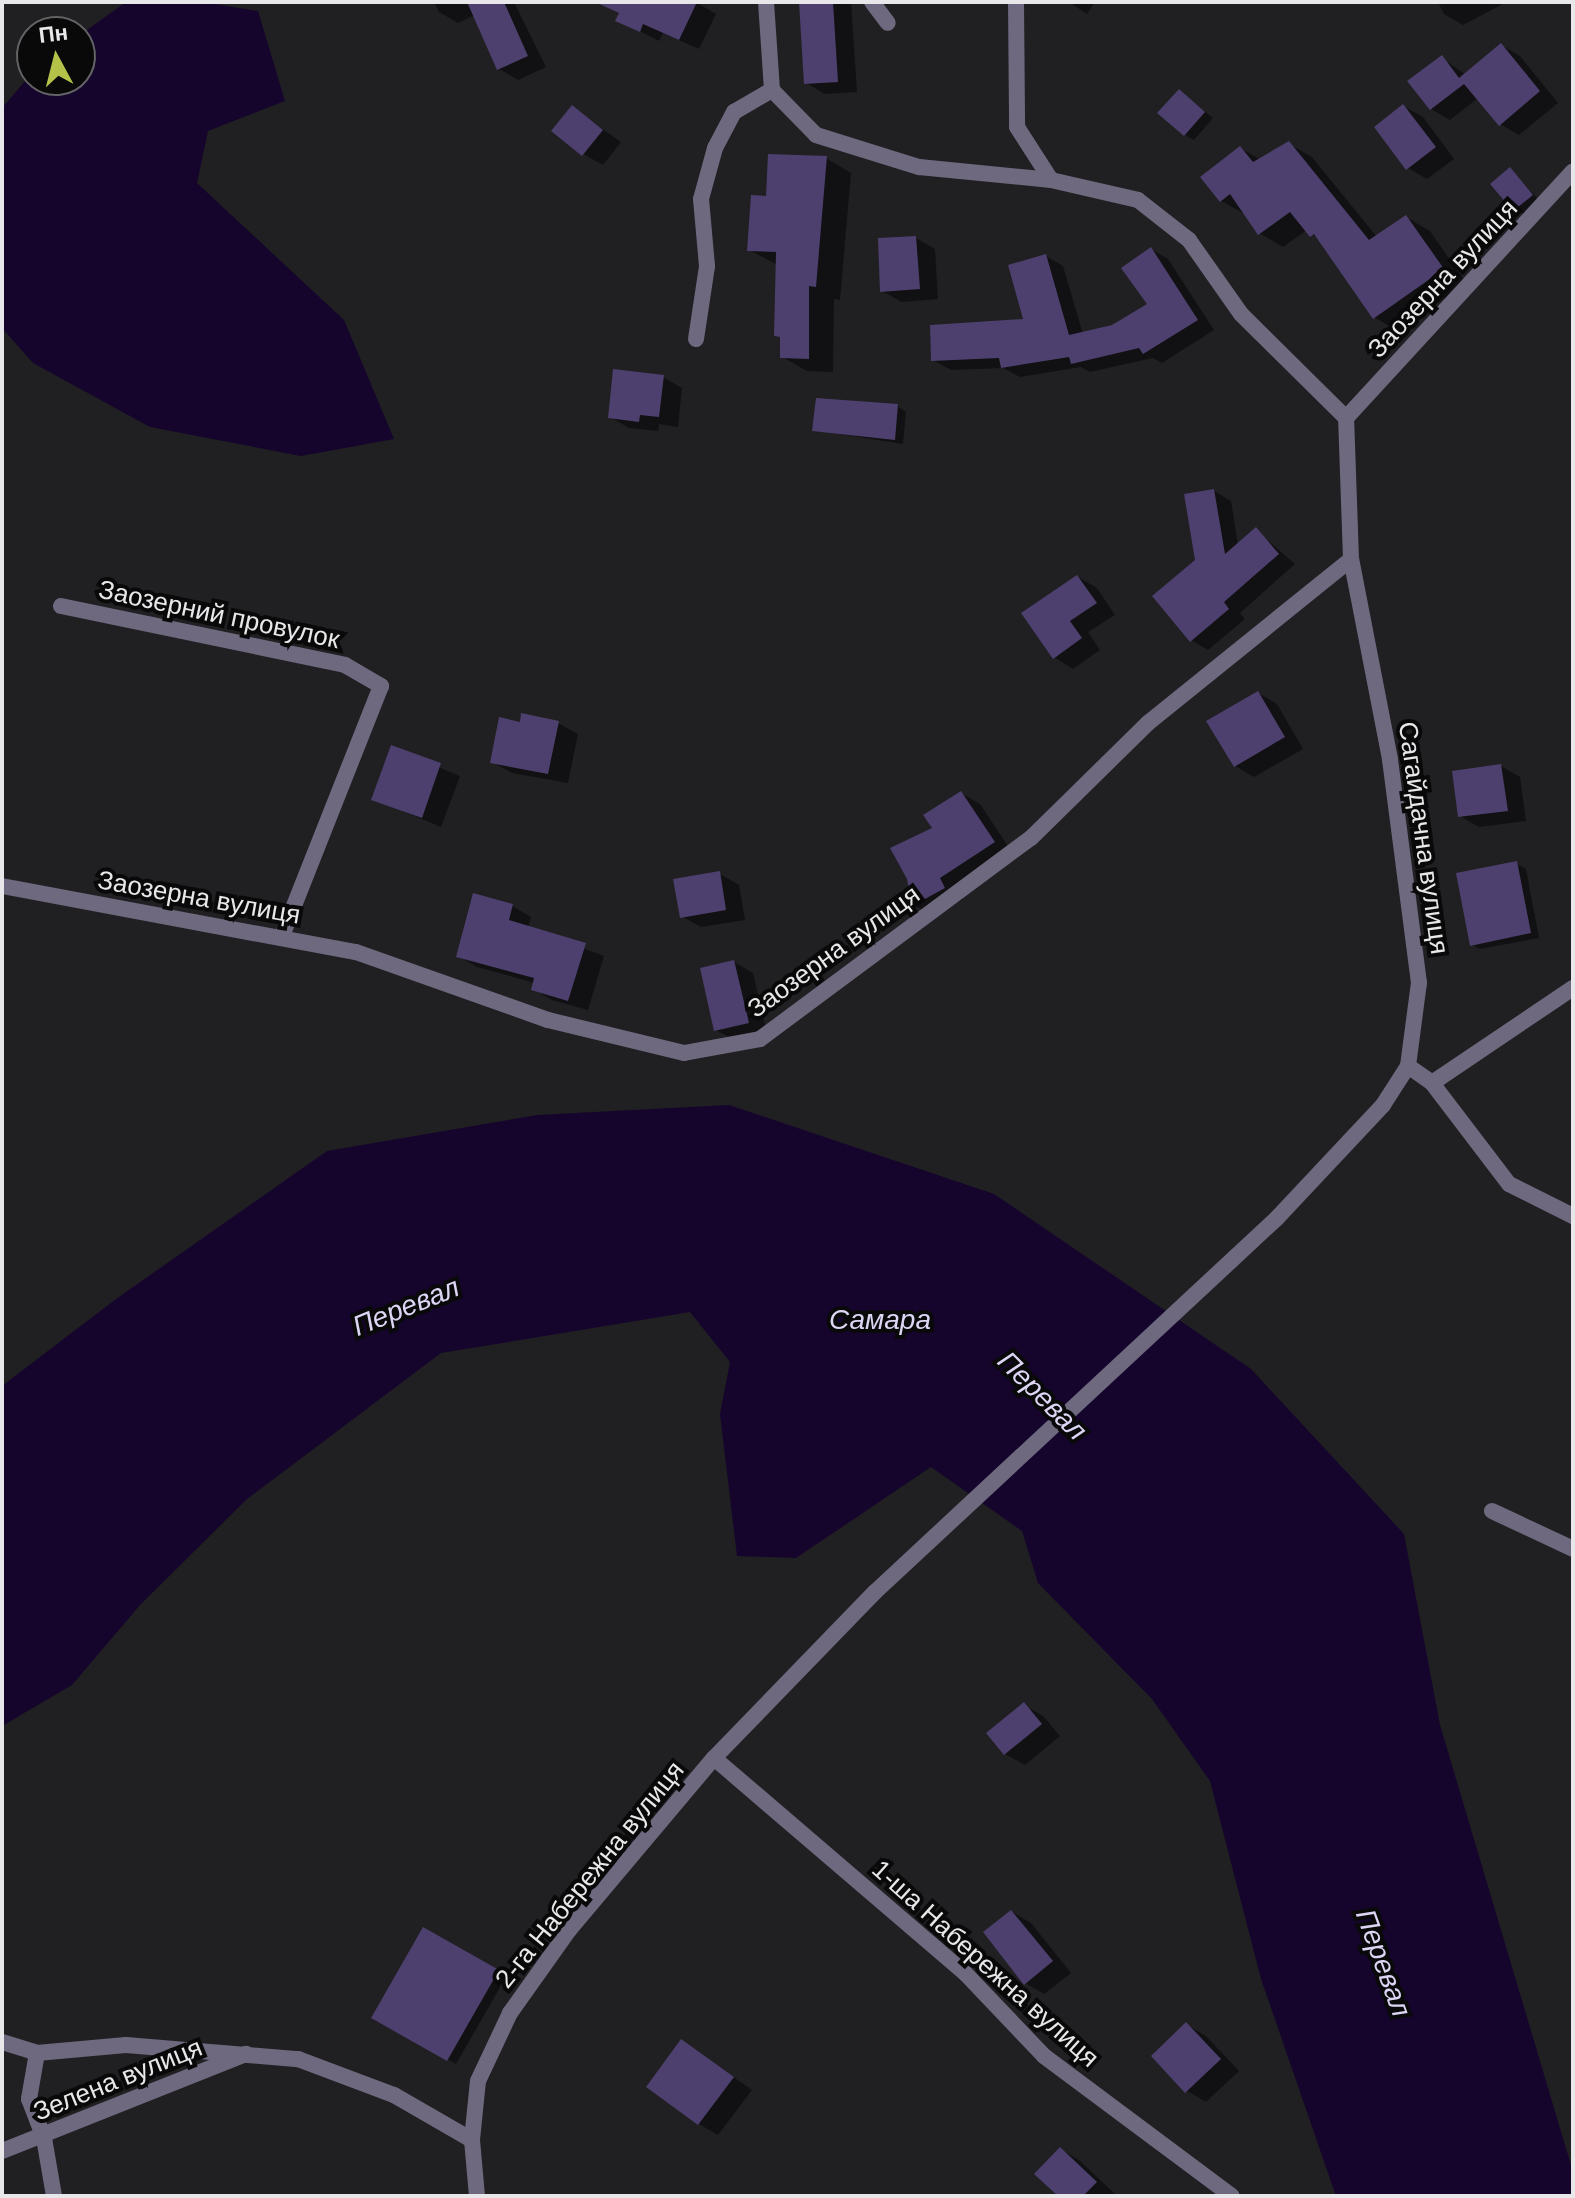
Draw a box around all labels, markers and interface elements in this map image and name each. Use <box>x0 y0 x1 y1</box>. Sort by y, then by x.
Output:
north arrow <box>16 16 96 96</box>
text: Пн <box>37 19 69 48</box>
street label: Заозерна вулиця <box>1362 193 1524 365</box>
street label: Заозерний провулок <box>96 574 342 656</box>
street label: Сагайдачна вулиця <box>1391 720 1455 956</box>
street label: Заозерна вулиця <box>95 865 303 931</box>
street label: Заозерна вулиця <box>742 879 926 1025</box>
water label: Перевал <box>348 1270 464 1344</box>
water label: Самара <box>829 1303 931 1337</box>
water label: Перевал <box>991 1345 1093 1447</box>
street label: 2-га Набережна вулиця <box>489 1755 691 1995</box>
street label: 1-ша Набережна вулиця <box>865 1854 1105 2074</box>
water label: Перевал <box>1348 1905 1418 2021</box>
street label: Зелена вулиця <box>29 2032 207 2128</box>

